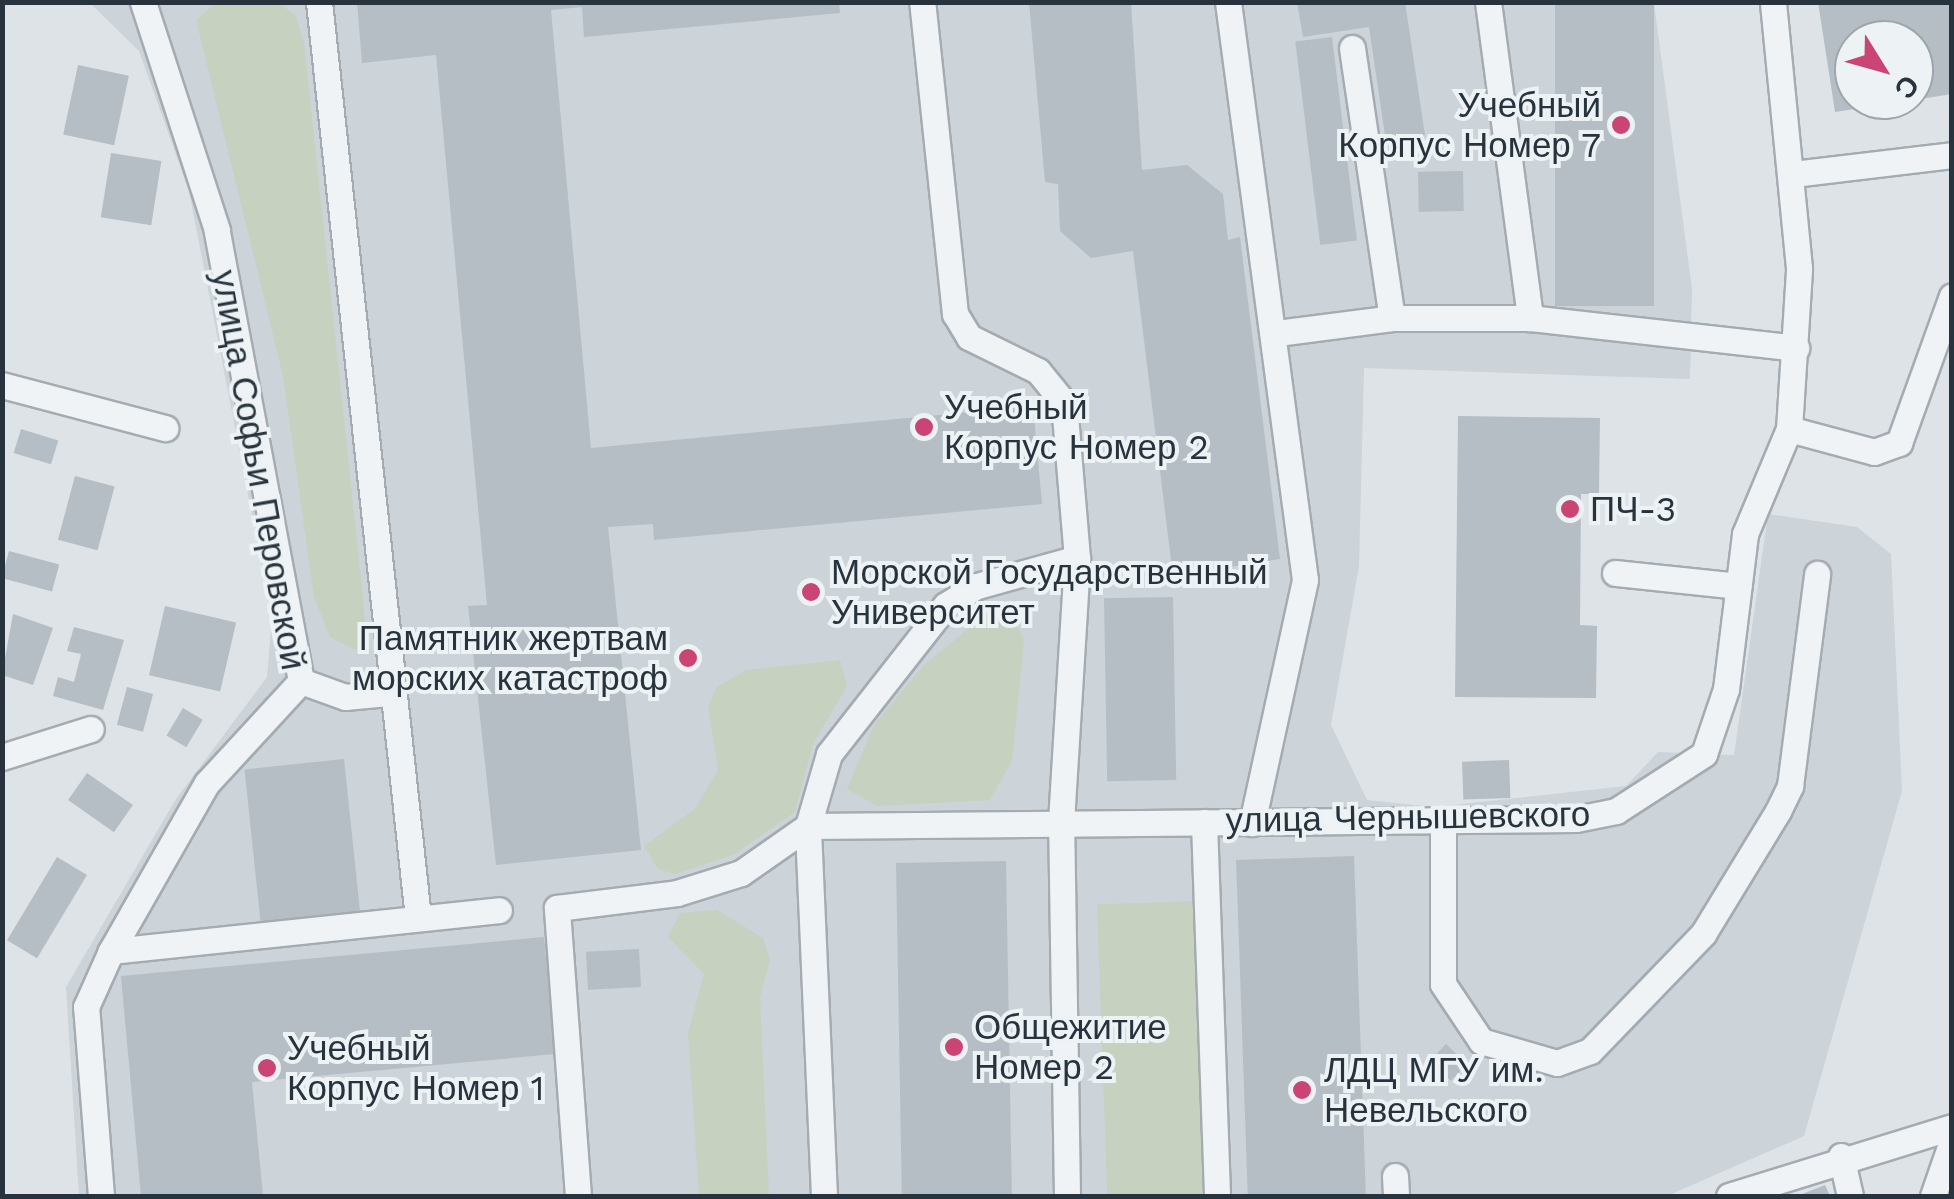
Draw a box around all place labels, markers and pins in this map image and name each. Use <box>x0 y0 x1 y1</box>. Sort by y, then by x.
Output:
place label: Учебный Корпус Номер 7 <box>1337 84 1601 166</box>
marker: Учебный Корпус Номер 7 <box>1610 114 1632 136</box>
place label: Учебный Корпус Номер 2 <box>944 386 1209 468</box>
marker: Учебный Корпус Номер 2 <box>913 416 935 438</box>
place label: ПЧ-3 <box>1590 488 1676 530</box>
marker: ПЧ-3 <box>1559 498 1581 520</box>
place label: Морской Государственный Университет <box>831 551 1267 633</box>
marker: Морской Государственный Университет <box>800 581 822 603</box>
place label: Памятник жертвам морских катастроф <box>352 617 668 699</box>
marker: Памятник жертвам морских катастроф <box>677 647 699 669</box>
place label: Общежитие Номер 2 <box>974 1006 1167 1088</box>
place label: Учебный Корпус Номер 1 <box>287 1027 545 1109</box>
marker: Общежитие Номер 2 <box>943 1036 965 1058</box>
place label: ЛДЦ МГУ им. Невельского <box>1324 1049 1544 1131</box>
marker: Учебный Корпус Номер 1 <box>256 1057 278 1079</box>
marker: ЛДЦ МГУ им. Невельского <box>1289 1077 1315 1103</box>

